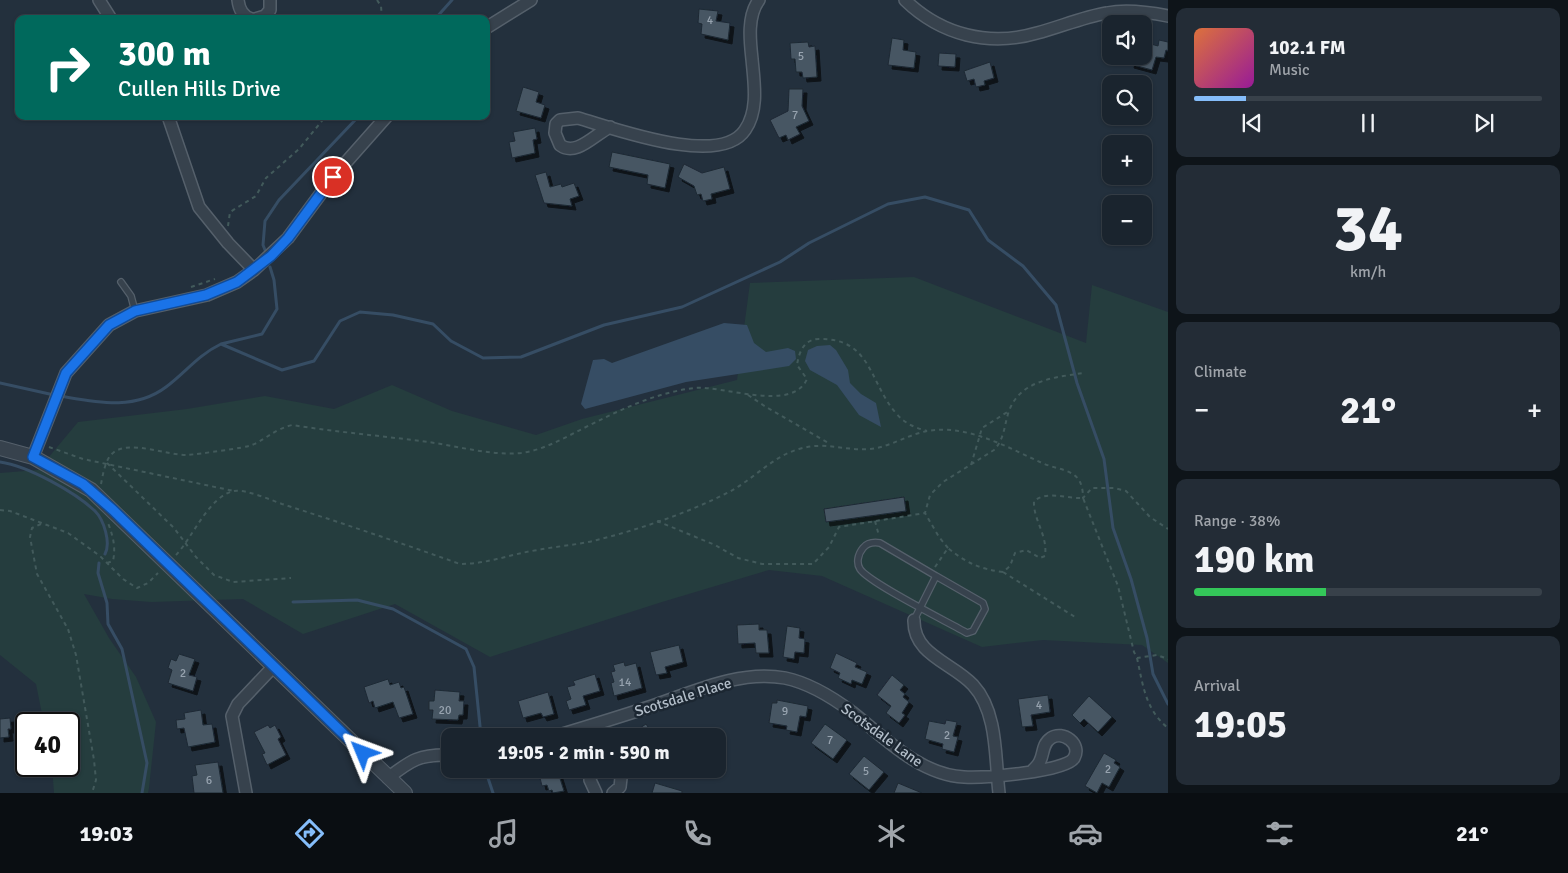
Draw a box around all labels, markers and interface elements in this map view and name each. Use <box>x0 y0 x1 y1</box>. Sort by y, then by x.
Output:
house number: 4 <box>707 13 714 28</box>
map controls <box>1102 15 1152 245</box>
button: sound <box>1102 15 1152 65</box>
text: 300 m <box>118 32 211 75</box>
icon: right <box>35 35 100 100</box>
text: 102.1 FM <box>1269 36 1346 60</box>
house number: 5 <box>798 49 804 64</box>
text: Music <box>1269 60 1310 80</box>
text: Cullen Hills Drive <box>118 75 281 102</box>
button: search <box>1102 75 1152 125</box>
house number: 7 <box>792 108 798 123</box>
icon: previous <box>1238 109 1266 137</box>
icon: pause <box>1354 109 1382 137</box>
icon: next <box>1470 109 1498 137</box>
button: + <box>1102 135 1152 185</box>
pin <box>312 156 354 198</box>
icon: arrive <box>319 163 347 191</box>
text: 34 <box>1333 189 1403 269</box>
button: − <box>1102 195 1152 245</box>
text: km/h <box>1350 262 1386 282</box>
text: Climate <box>1194 362 1247 382</box>
text: 21° <box>1340 387 1396 434</box>
text: − <box>1194 393 1209 427</box>
text: + <box>1527 393 1542 427</box>
text: Range · 38% <box>1194 511 1280 531</box>
text: 190 km <box>1194 536 1315 583</box>
house number: 2 <box>180 666 186 681</box>
street label: Scotsdale Place <box>632 674 734 720</box>
house number: 14 <box>619 675 632 690</box>
text: Arrival <box>1194 676 1240 696</box>
house number: 4 <box>1036 698 1043 713</box>
street label: Scotsdale Lane <box>838 699 926 771</box>
text: 19:05 <box>1194 701 1287 748</box>
house number: 20 <box>439 703 451 718</box>
house number: 9 <box>782 704 788 719</box>
speed limit sign: 40 <box>15 712 80 777</box>
position arrow <box>336 726 388 778</box>
house number: 2 <box>944 728 950 743</box>
house number: 7 <box>827 733 833 748</box>
text: 19:05 · 2 min · 590 m <box>497 741 670 765</box>
house number: 2 <box>1105 762 1111 777</box>
house number: 5 <box>863 764 869 779</box>
house number: 6 <box>206 773 212 788</box>
icon: directions <box>292 816 327 851</box>
icon: music <box>486 816 521 851</box>
icon: phone <box>680 816 715 851</box>
icon: climate <box>874 816 909 851</box>
icon: car <box>1068 816 1103 851</box>
icon: filters <box>1262 816 1297 851</box>
text: 19:03 <box>79 820 133 847</box>
text: 21° <box>1456 820 1488 847</box>

